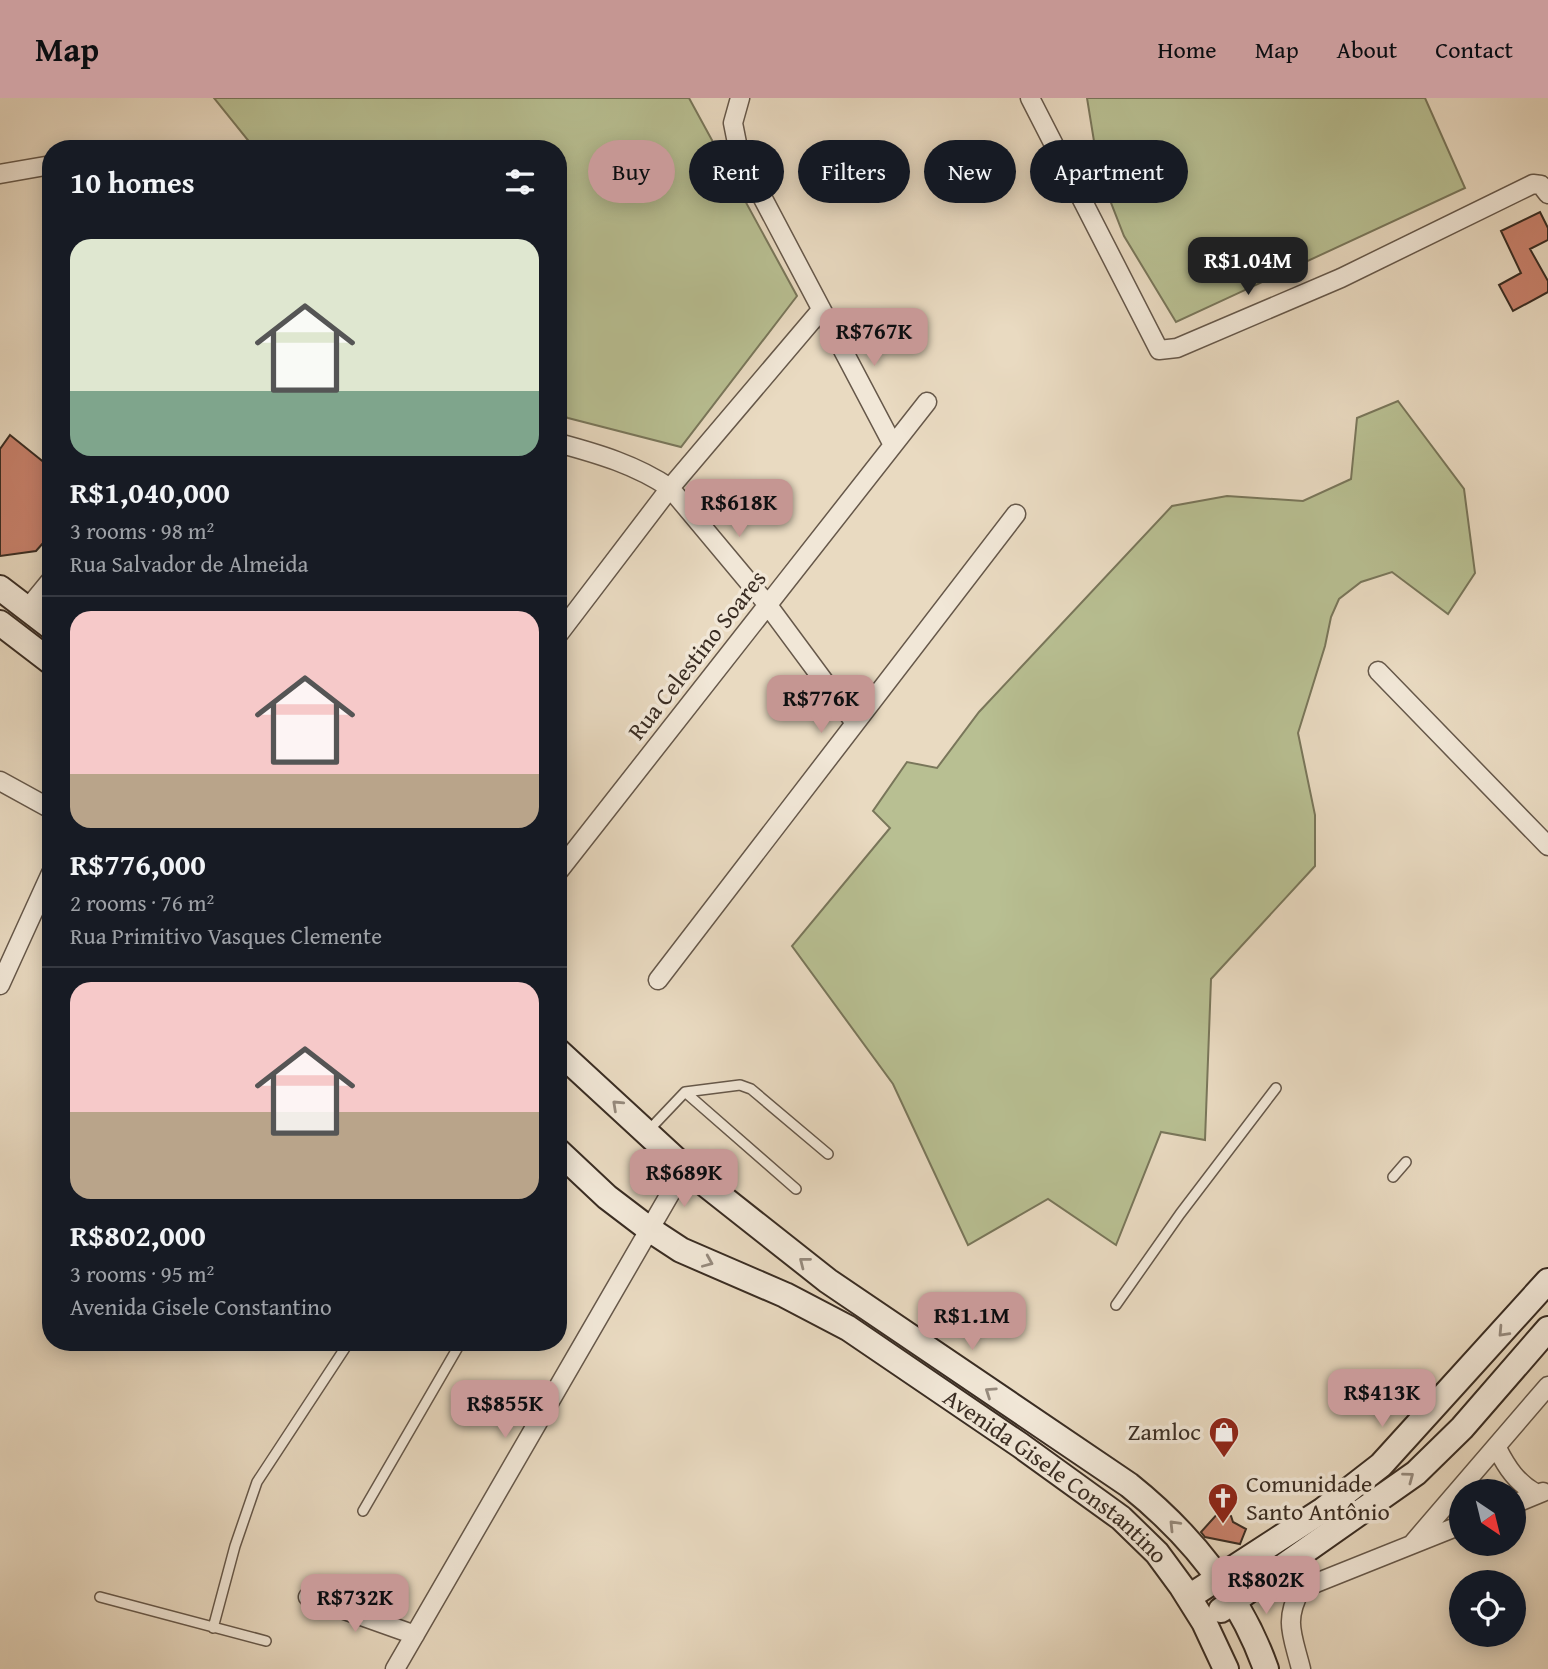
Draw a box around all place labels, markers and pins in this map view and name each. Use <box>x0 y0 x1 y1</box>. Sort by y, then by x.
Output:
pin: R$1.04M <box>1183 238 1313 297</box>
pin: R$767K <box>817 308 931 368</box>
pin: R$618K <box>682 480 796 539</box>
pin: R$776K <box>764 676 878 735</box>
pin: R$689K <box>627 1150 741 1209</box>
pin: R$1.1M <box>915 1292 1029 1352</box>
pin: R$413K <box>1325 1370 1439 1429</box>
pin: R$855K <box>448 1380 562 1440</box>
place label: Zamloc <box>1128 1414 1201 1449</box>
shop icon: Zamloc <box>1207 1415 1241 1459</box>
place label: Comunidade Santo Antônio <box>1246 1466 1390 1529</box>
church icon: Comunidade Santo Antônio <box>1206 1481 1240 1525</box>
pin: R$802K <box>1209 1556 1323 1616</box>
pin: R$732K <box>298 1574 412 1634</box>

